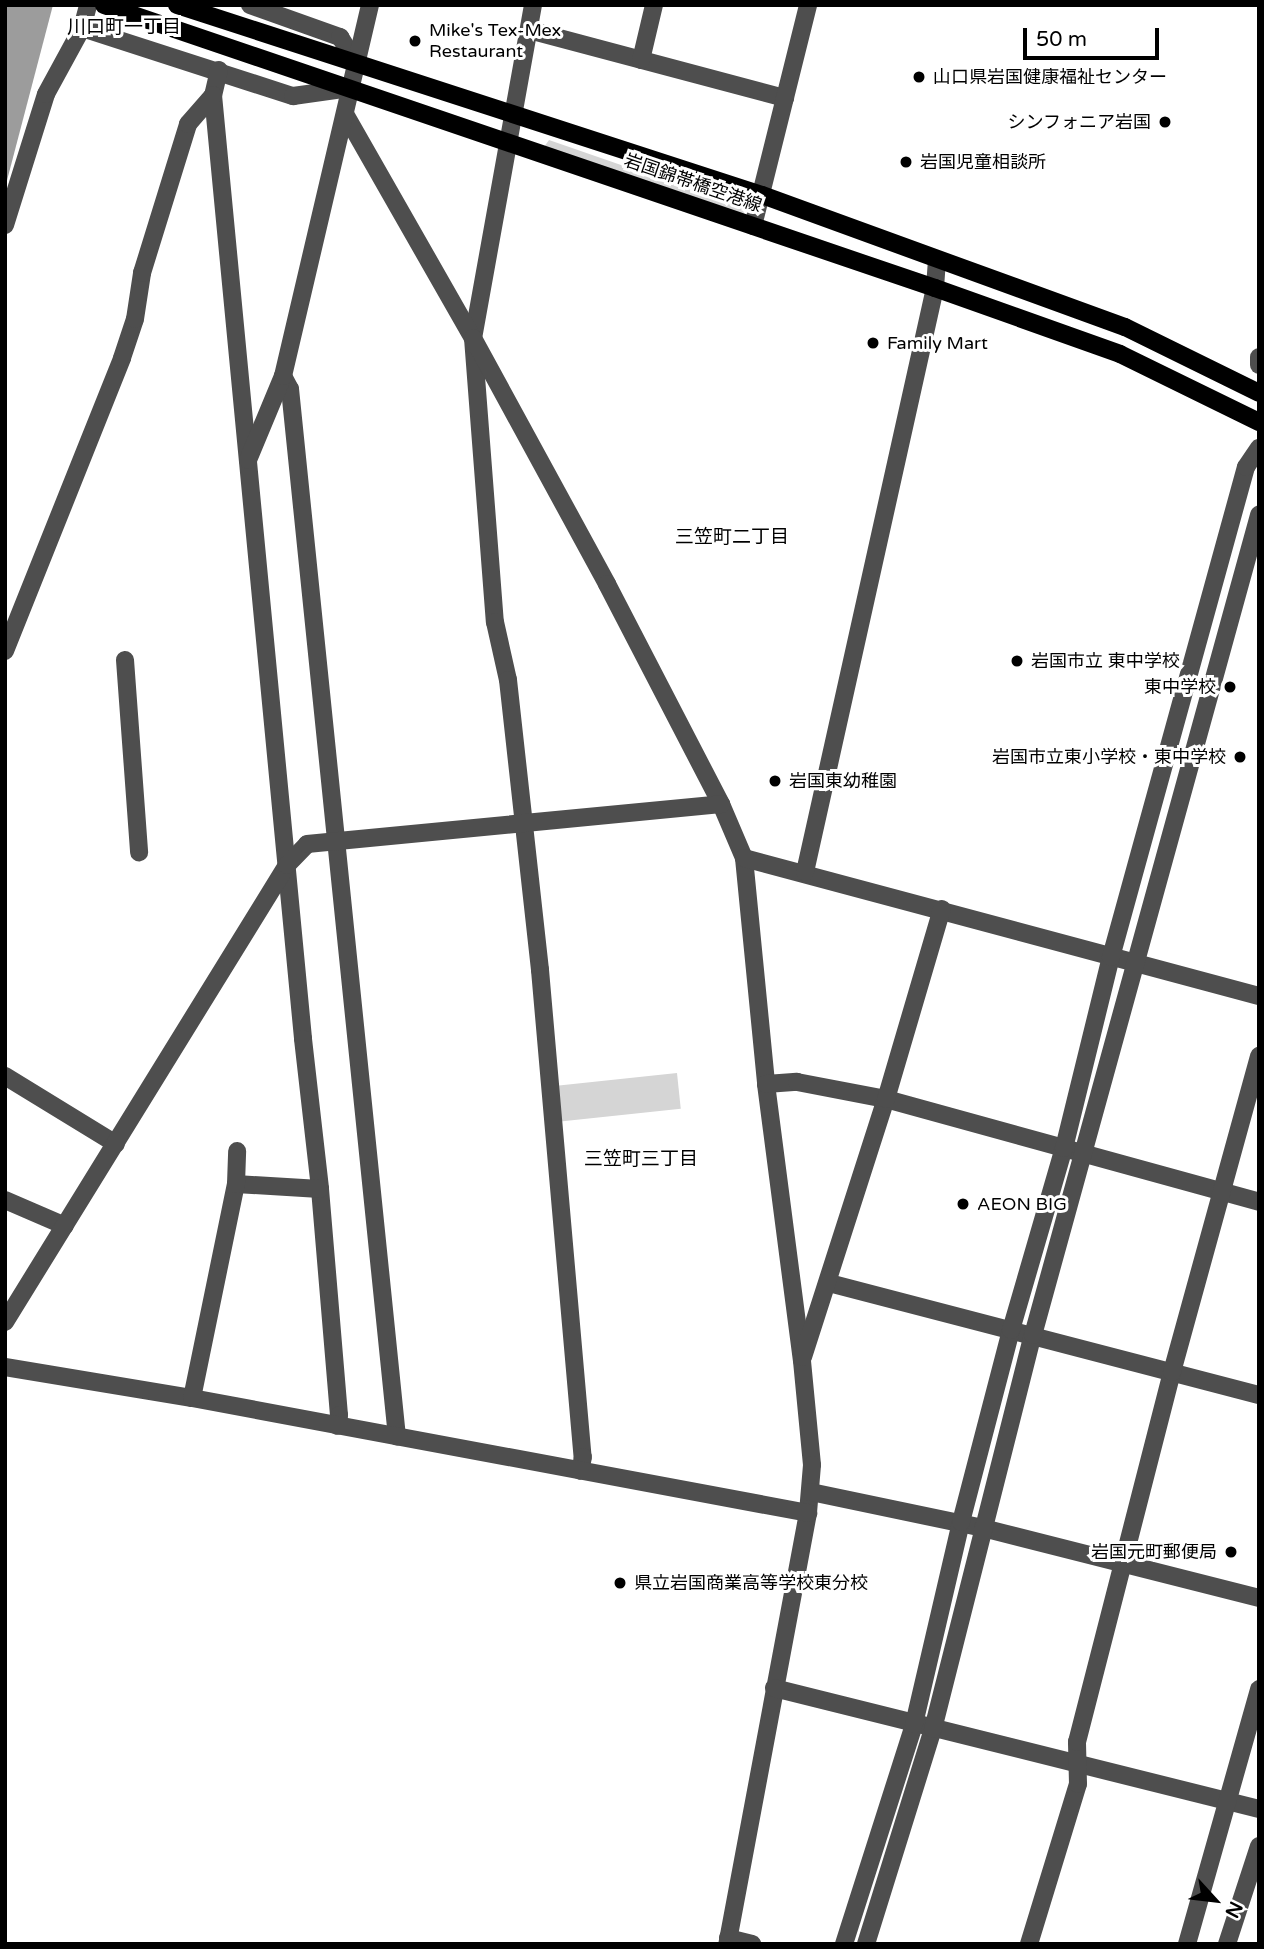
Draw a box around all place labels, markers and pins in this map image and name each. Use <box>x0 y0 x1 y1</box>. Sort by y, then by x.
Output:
place label: Mike's Tex-Mex Restaurant <box>429 20 561 62</box>
marker: Mike's Tex-Mex Restaurant <box>407 33 423 49</box>
place label: 山口県岩国健康福祉センター <box>933 66 1167 88</box>
marker: 山口県岩国健康福祉センター <box>911 69 927 85</box>
place label: シンフォニア岩国 <box>1007 111 1151 133</box>
marker: シンフォニア岩国 <box>1157 114 1173 130</box>
place label: 岩国児童相談所 <box>920 151 1046 173</box>
marker: 岩国児童相談所 <box>898 154 914 170</box>
place label: Family Mart <box>887 332 988 354</box>
marker: Family Mart <box>865 335 881 351</box>
place label: 岩国市立 東中学校 <box>1031 650 1180 672</box>
marker: 岩国市立 東中学校 <box>1009 653 1025 669</box>
place label: 東中学校 <box>1144 676 1216 698</box>
marker: 東中学校 <box>1222 679 1238 695</box>
place label: 岩国市立東小学校・東中学校 <box>992 746 1226 768</box>
marker: 岩国市立東小学校・東中学校 <box>1232 749 1248 765</box>
place label: 岩国東幼稚園 <box>789 770 897 792</box>
marker: 岩国東幼稚園 <box>767 773 783 789</box>
place label: AEON BIG <box>977 1193 1067 1215</box>
marker: AEON BIG <box>955 1196 971 1212</box>
place label: 岩国元町郵便局 <box>1091 1541 1217 1563</box>
marker: 岩国元町郵便局 <box>1223 1544 1239 1560</box>
place label: 県立岩国商業高等学校東分校 <box>634 1572 868 1594</box>
marker: 県立岩国商業高等学校東分校 <box>612 1575 628 1591</box>

